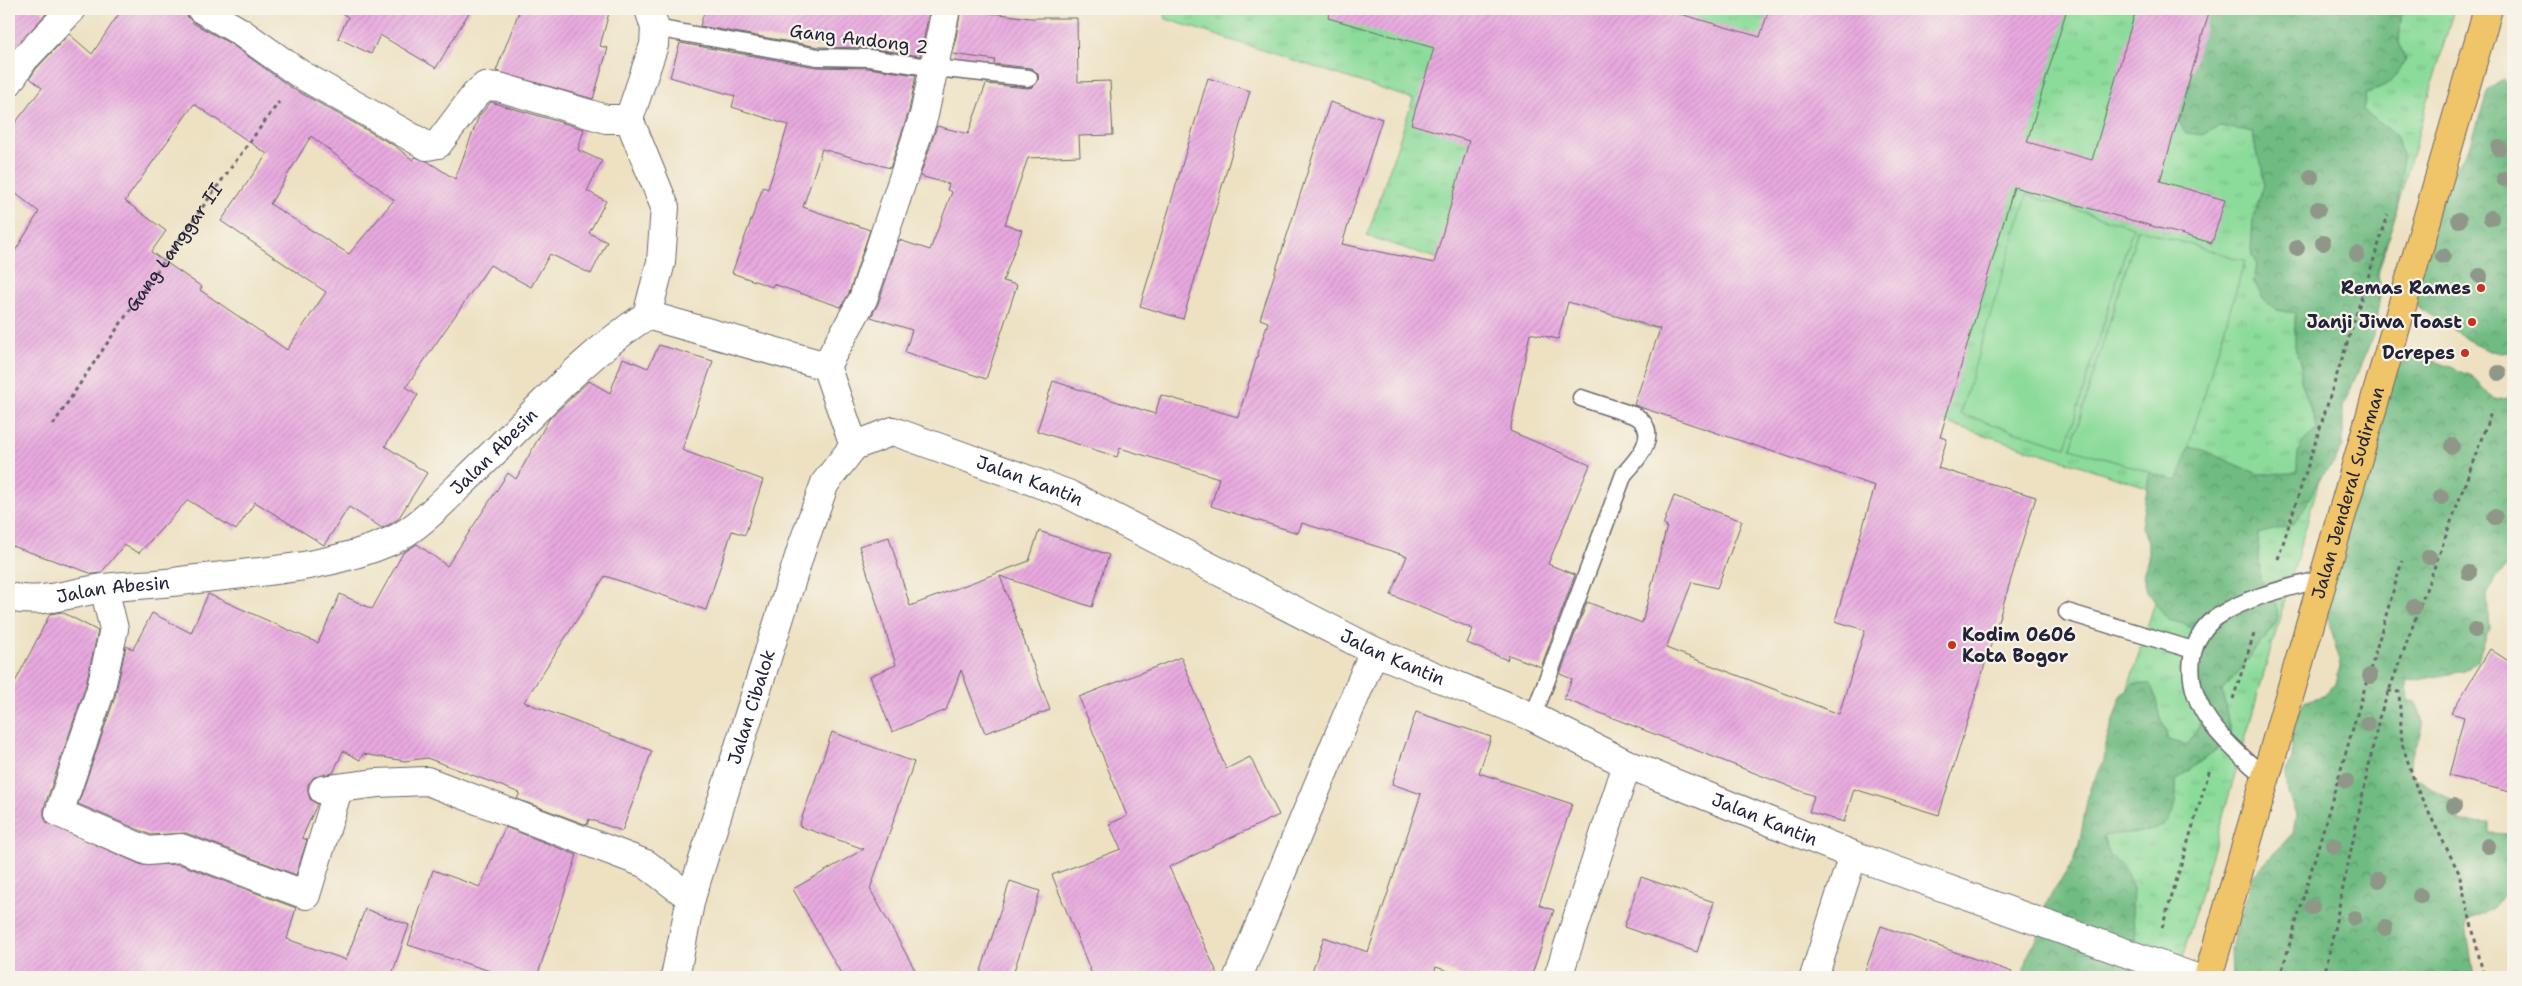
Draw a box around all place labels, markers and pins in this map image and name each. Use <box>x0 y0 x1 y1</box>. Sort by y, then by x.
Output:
place label: Remas Rames <box>2341 276 2471 300</box>
marker: Remas Rames <box>2475 282 2487 294</box>
place label: Janji Jiwa Toast <box>2306 310 2462 334</box>
marker: Janji Jiwa Toast <box>2466 316 2478 328</box>
place label: Dcrepes <box>2382 341 2455 365</box>
marker: Dcrepes <box>2459 347 2471 359</box>
place label: Kodim 0606 Kota Bogor <box>1962 623 2076 668</box>
marker: Kodim 0606 Kota Bogor <box>1946 639 1958 651</box>

